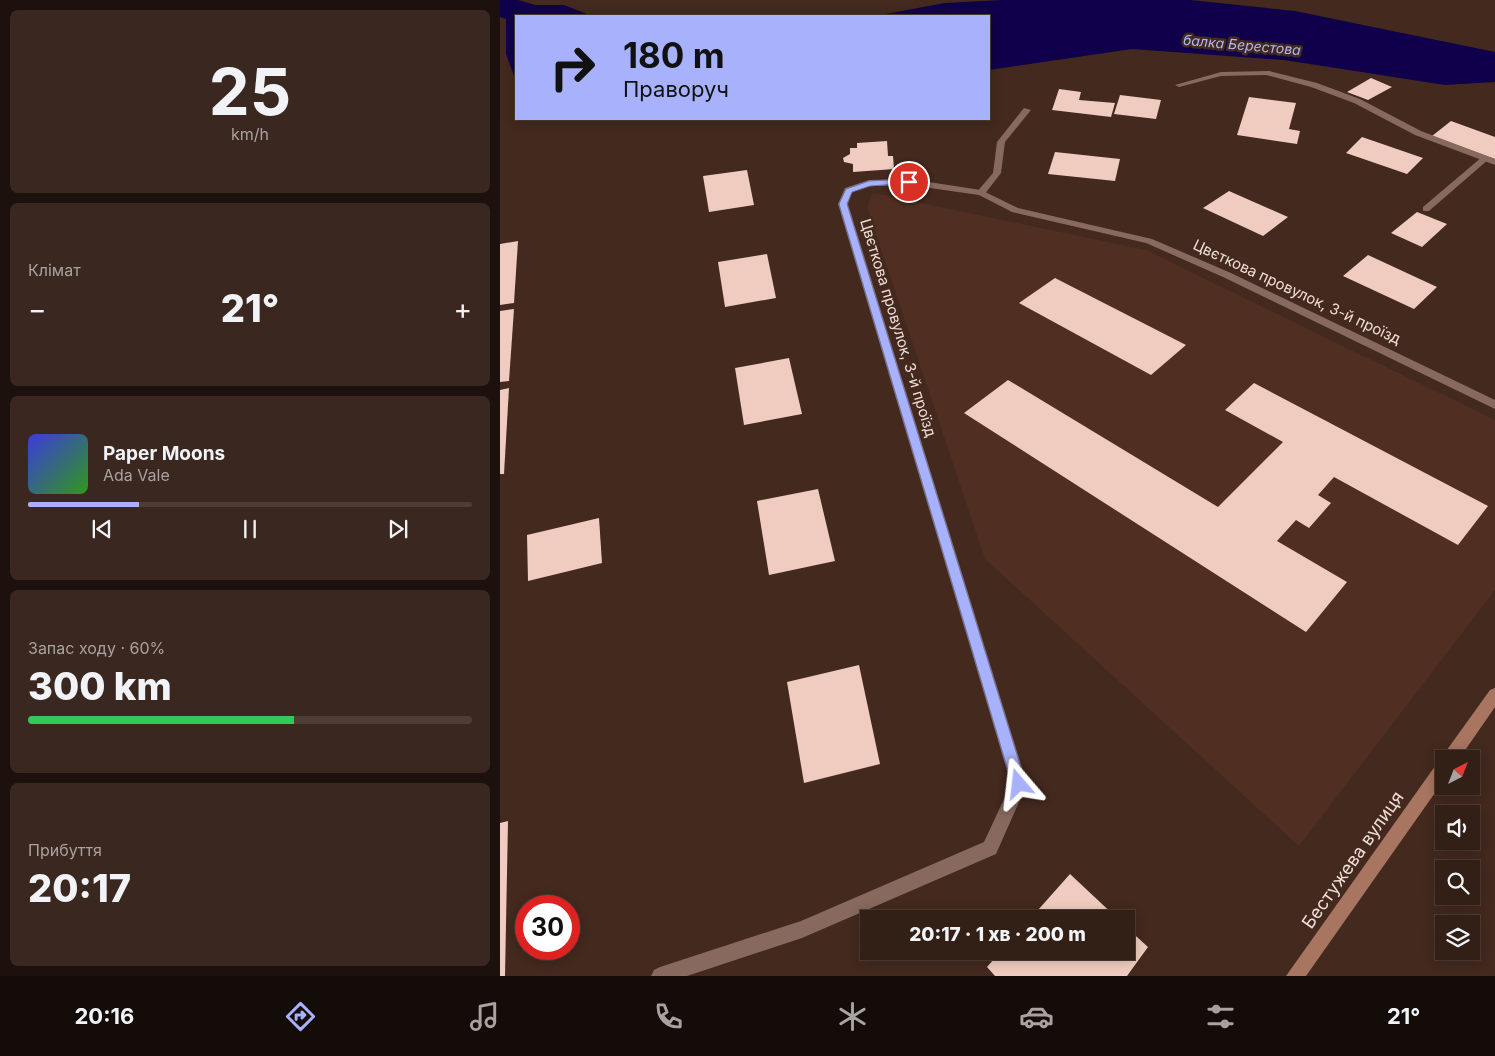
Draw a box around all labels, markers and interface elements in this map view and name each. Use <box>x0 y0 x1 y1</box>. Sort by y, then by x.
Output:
water label: балка Берестова <box>1183 31 1302 58</box>
text: 180 m <box>623 34 725 76</box>
icon: right <box>540 35 605 100</box>
text: 25 <box>209 52 291 131</box>
text: Праворуч <box>623 76 729 102</box>
text: km/h <box>231 124 269 144</box>
pin <box>888 161 930 203</box>
icon: arrive <box>895 168 923 196</box>
street label: Цвєткова провулок, 3-й проїзд <box>856 216 941 439</box>
street label: Цвєткова провулок, 3-й проїзд <box>1190 235 1404 348</box>
text: Клімат <box>28 260 81 280</box>
text: 21° <box>221 285 279 331</box>
text: − <box>28 292 47 326</box>
text: + <box>453 292 472 326</box>
text: Paper Moons <box>103 442 225 465</box>
text: Ada Vale <box>103 465 170 485</box>
icon: previous <box>88 515 116 543</box>
icon: pause <box>236 515 264 543</box>
icon: next <box>384 515 412 543</box>
text: Запас ходу · 60% <box>28 638 165 658</box>
text: 300 km <box>28 663 172 709</box>
north arrow <box>1435 750 1480 795</box>
map controls <box>1435 750 1480 960</box>
position arrow <box>992 757 1044 809</box>
street label: Бестужева вулиця <box>1297 787 1408 932</box>
button: sound <box>1435 805 1480 850</box>
text: Прибуття <box>28 840 102 860</box>
button: search <box>1435 860 1480 905</box>
text: 20:17 <box>28 865 131 911</box>
speed limit sign: 30 <box>515 895 580 960</box>
button: layers <box>1435 915 1480 960</box>
text: 20:17 · 1 хв · 200 m <box>909 923 1086 946</box>
icon: directions <box>283 999 318 1034</box>
icon: music <box>467 999 502 1034</box>
icon: phone <box>651 999 686 1034</box>
icon: climate <box>835 999 870 1034</box>
icon: car <box>1019 999 1054 1034</box>
icon: filters <box>1203 999 1238 1034</box>
text: 20:16 <box>74 1003 134 1029</box>
text: 21° <box>1387 1003 1420 1029</box>

